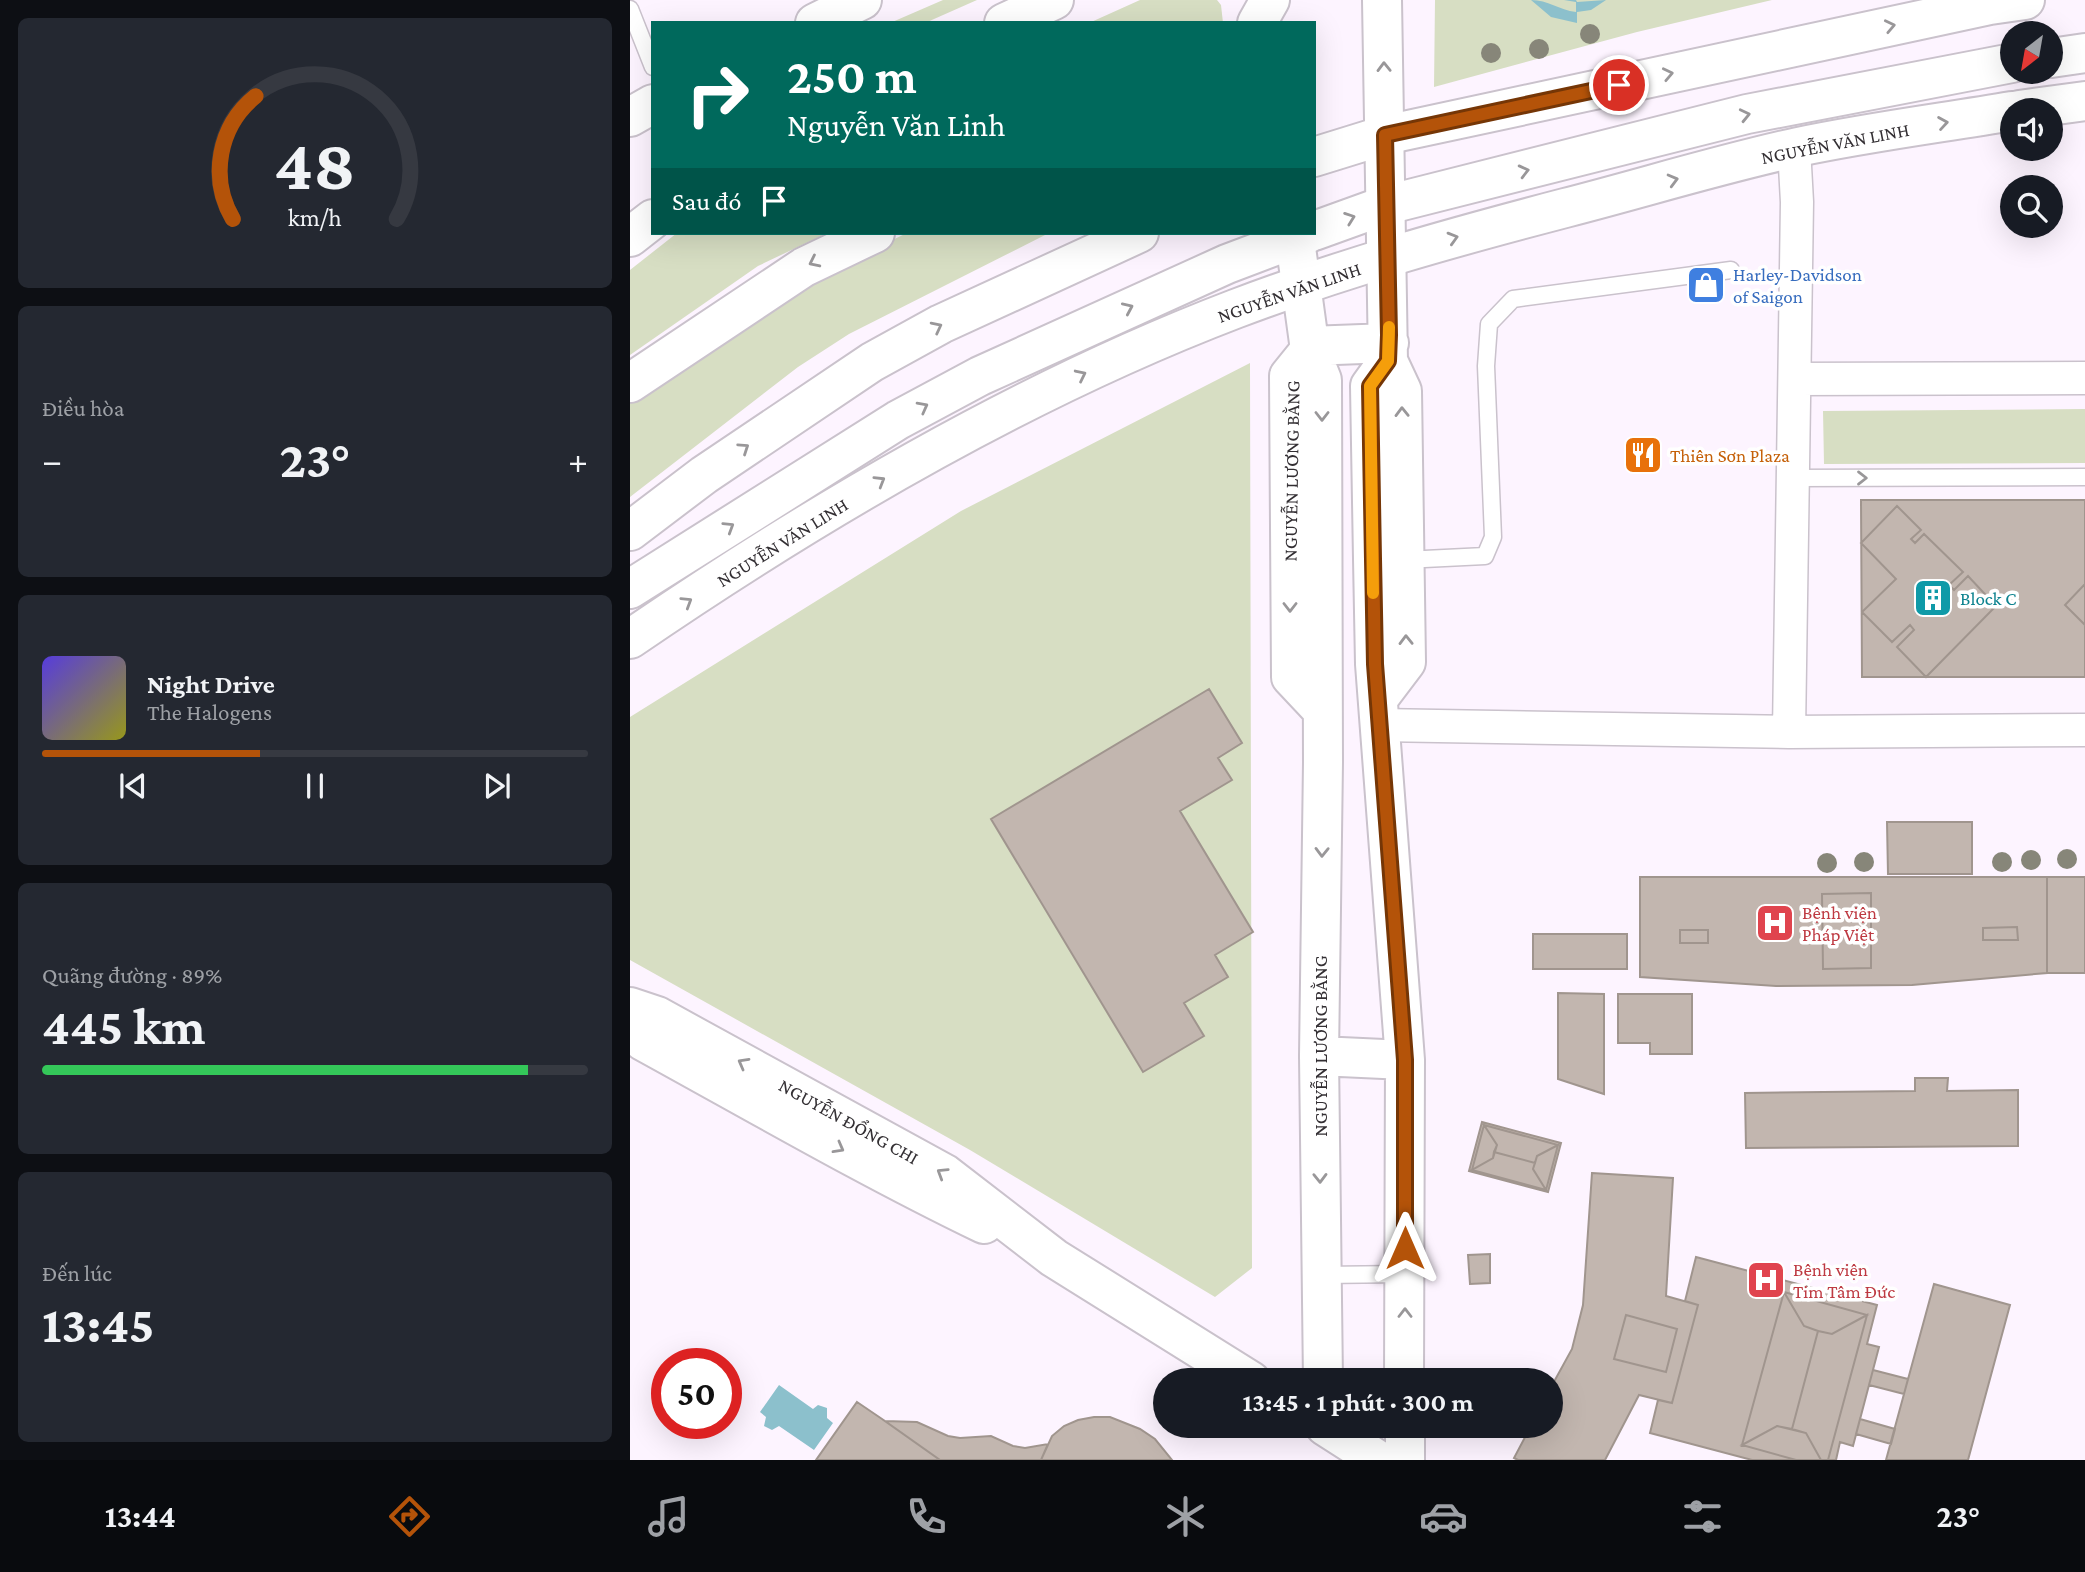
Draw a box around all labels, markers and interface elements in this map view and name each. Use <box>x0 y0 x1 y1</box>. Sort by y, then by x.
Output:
one-way arrow <box>1884 20 1896 35</box>
north arrow <box>2000 21 2063 84</box>
map controls <box>2000 21 2063 238</box>
icon: right <box>672 49 763 140</box>
text: 250 m <box>787 49 917 104</box>
pin <box>1589 55 1649 115</box>
one-way arrow <box>1376 62 1391 73</box>
icon: arrive <box>1600 66 1638 104</box>
one-way arrow <box>1661 68 1673 83</box>
button: sound <box>2000 98 2063 161</box>
text: Nguyễn Văn Linh <box>787 107 1005 143</box>
one-way arrow <box>1739 109 1751 123</box>
one-way arrow <box>1937 115 1949 130</box>
street label: NGUYỄN VĂN LINH <box>1759 119 1911 168</box>
text: 48 <box>274 125 356 206</box>
one-way arrow <box>1518 165 1530 179</box>
one-way arrow <box>1667 174 1679 188</box>
button: search <box>2000 175 2063 238</box>
icon: arrive <box>755 182 793 220</box>
text: Sau đó <box>672 187 741 216</box>
text: km/h <box>288 204 342 231</box>
one-way arrow <box>1344 212 1356 226</box>
one-way arrow <box>1447 232 1459 247</box>
one-way arrow <box>809 254 821 268</box>
street label: NGUYỄN VĂN LINH <box>1215 258 1364 327</box>
shop icon: Harley-Davidson of Saigon <box>1685 264 1727 306</box>
place label: Harley-Davidson of Saigon <box>1733 264 1862 307</box>
one-way arrow <box>1121 302 1133 316</box>
one-way arrow <box>930 321 942 335</box>
one-way arrow <box>1074 370 1086 384</box>
street label: NGUYỄN LƯƠNG BẰNG <box>1279 380 1304 562</box>
text: Điều hòa <box>42 395 124 421</box>
one-way arrow <box>916 402 928 415</box>
one-way arrow <box>1394 407 1410 417</box>
one-way arrow <box>1314 412 1330 422</box>
text: 23° <box>279 430 351 488</box>
restaurant icon: Thiên Sơn Plaza <box>1622 434 1664 476</box>
text: − <box>42 439 62 481</box>
text: + <box>568 439 588 481</box>
one-way arrow <box>736 444 749 456</box>
place label: Thiên Sơn Plaza <box>1670 445 1790 466</box>
one-way arrow <box>1857 470 1868 486</box>
one-way arrow <box>873 477 886 490</box>
street label: NGUYỄN VĂN LINH <box>713 494 852 591</box>
one-way arrow <box>722 522 735 535</box>
building icon: Block C <box>1912 577 1954 619</box>
place label: Block C <box>1960 588 2016 609</box>
one-way arrow <box>680 597 693 610</box>
one-way arrow <box>1282 602 1298 613</box>
one-way arrow <box>1398 634 1413 645</box>
text: Night Drive <box>147 670 275 699</box>
text: The Halogens <box>147 699 272 725</box>
icon: previous <box>114 767 152 805</box>
icon: pause <box>296 767 334 805</box>
icon: next <box>478 767 516 805</box>
one-way arrow <box>1314 847 1330 858</box>
hospital icon: Bệnh viện Pháp Việt <box>1754 902 1796 944</box>
place label: Bệnh viện Pháp Việt <box>1802 902 1877 945</box>
street label: NGUYỄN LƯƠNG BẰNG <box>1310 955 1331 1137</box>
text: Quãng đường · 89% <box>42 962 222 988</box>
text: 445 km <box>42 997 206 1055</box>
one-way arrow <box>737 1058 750 1071</box>
street label: NGUYỄN ĐỔNG CHI <box>775 1074 922 1168</box>
one-way arrow <box>831 1140 844 1153</box>
one-way arrow <box>936 1168 949 1181</box>
one-way arrow <box>1312 1173 1328 1183</box>
position arrow <box>1368 1211 1442 1285</box>
hospital icon: Bệnh viện Tim Tâm Đức <box>1745 1259 1787 1301</box>
place label: Bệnh viện Tim Tâm Đức <box>1793 1259 1895 1302</box>
text: Đến lúc <box>42 1260 112 1286</box>
text: 13:45 <box>42 1295 155 1353</box>
one-way arrow <box>1397 1307 1413 1317</box>
speed limit sign: 50 <box>651 1348 742 1439</box>
text: 13:45 · 1 phút · 300 m <box>1243 1388 1473 1417</box>
icon: directions <box>385 1492 434 1541</box>
icon: music <box>644 1492 693 1541</box>
icon: phone <box>902 1492 951 1541</box>
icon: climate <box>1161 1492 1210 1541</box>
icon: car <box>1419 1492 1468 1541</box>
icon: filters <box>1678 1492 1727 1541</box>
text: 13:44 <box>105 1498 176 1534</box>
text: 23° <box>1936 1498 1980 1534</box>

